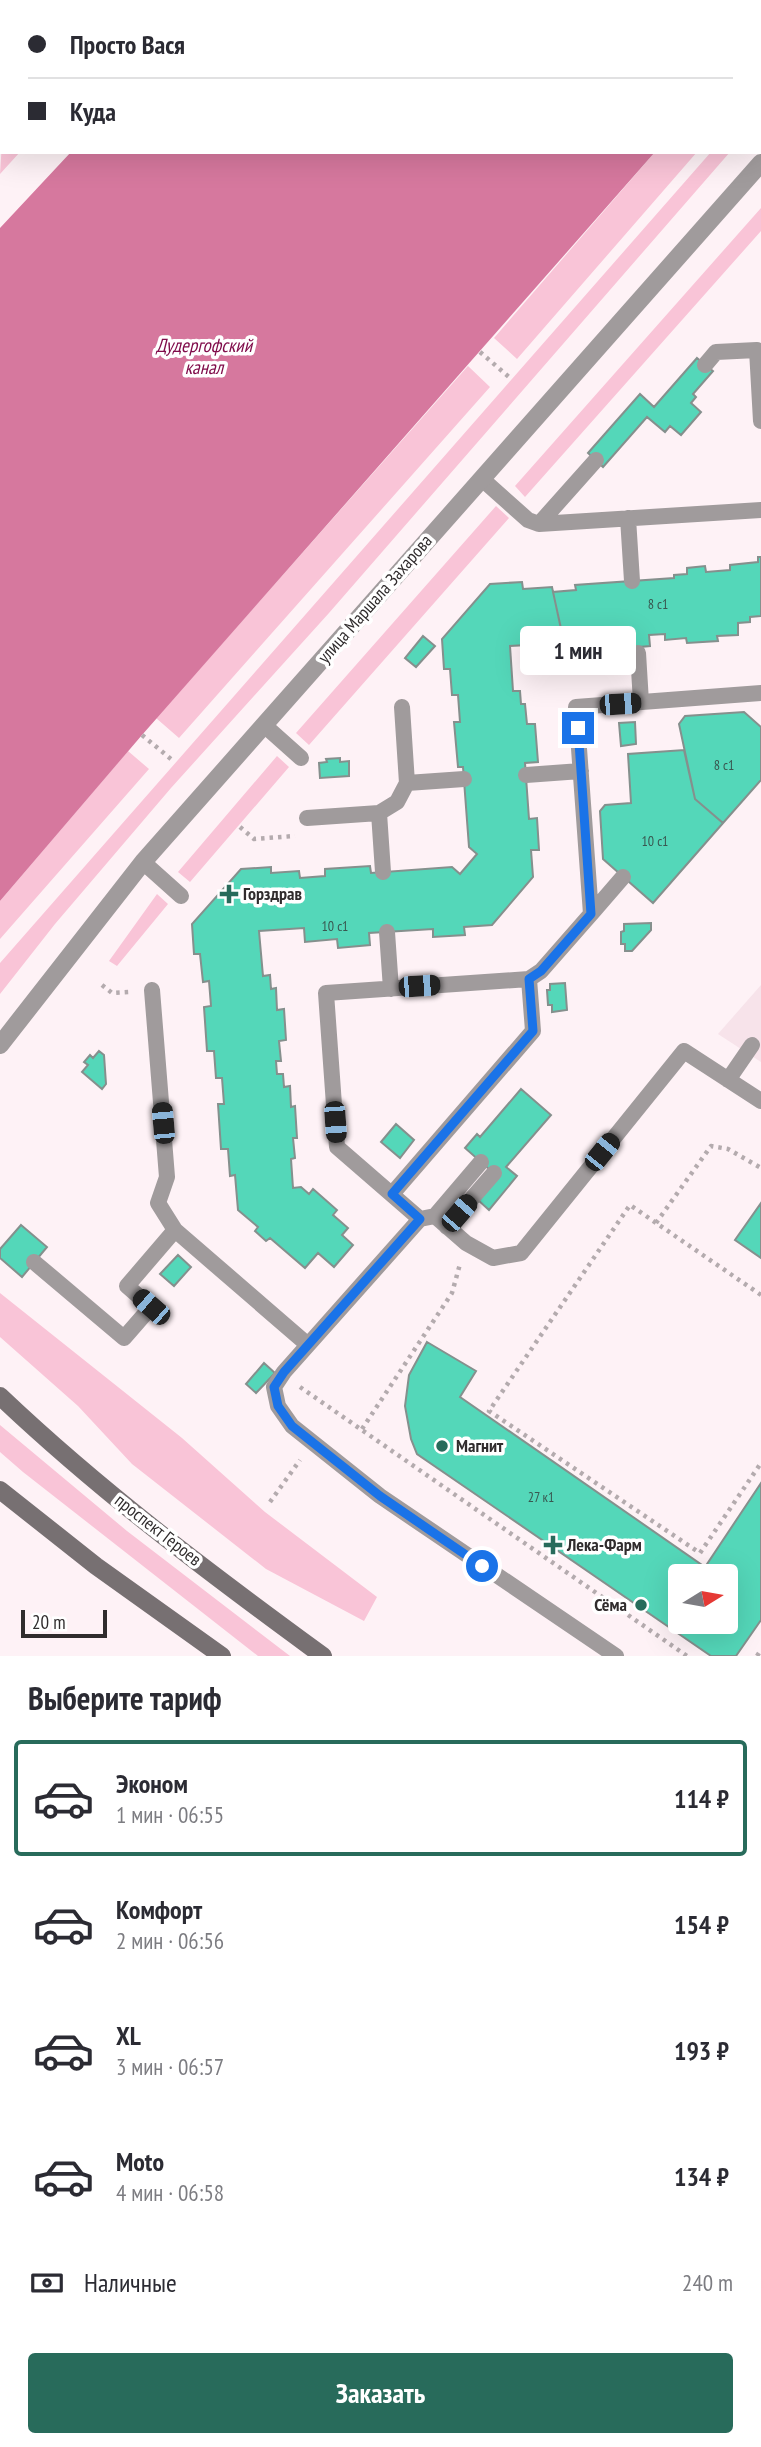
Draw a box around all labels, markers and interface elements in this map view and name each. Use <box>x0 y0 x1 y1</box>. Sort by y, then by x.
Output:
text: Просто Вася <box>70 28 185 61</box>
text: Куда <box>70 95 116 128</box>
water label: Дудергофский канал <box>155 333 254 379</box>
street label: улица Маршала Захарова <box>312 530 437 668</box>
house number: 8 с1 <box>648 595 668 613</box>
callout: 1 мин <box>520 626 636 676</box>
text: 1 мин <box>553 636 603 665</box>
car <box>599 692 642 716</box>
route end <box>562 712 594 744</box>
house number: 8 с1 <box>714 756 734 774</box>
house number: 10 с1 <box>642 832 668 850</box>
place label: Горздрав <box>243 882 303 905</box>
marker: Горздрав <box>221 886 237 902</box>
house number: 10 с1 <box>322 917 348 935</box>
car <box>398 974 441 998</box>
car <box>324 1100 347 1144</box>
car <box>151 1101 176 1145</box>
car <box>581 1129 624 1175</box>
car <box>438 1190 481 1236</box>
car <box>129 1285 174 1329</box>
place label: Магнит <box>456 1434 504 1457</box>
marker: Магнит <box>434 1438 450 1454</box>
house number: 27 к1 <box>528 1488 554 1506</box>
street label: проспект Героев <box>110 1489 206 1571</box>
place label: Лека-Фарм <box>566 1533 642 1556</box>
marker: Лека-Фарм <box>545 1537 561 1553</box>
route start <box>466 1550 498 1582</box>
north arrow <box>668 1564 738 1634</box>
map controls <box>668 1564 738 1634</box>
place label: Сёма <box>594 1593 627 1616</box>
marker: Сёма <box>633 1597 649 1613</box>
scale bar <box>21 1607 107 1639</box>
text: 20 m <box>32 1610 66 1634</box>
text: Выберите тариф <box>28 1677 222 1719</box>
icon: car <box>32 1767 95 1830</box>
text: Эконом <box>116 1767 188 1800</box>
text: 114 ₽ <box>674 1782 729 1815</box>
text: 1 мин · 06:55 <box>116 1800 224 1829</box>
icon: car <box>32 1893 95 1956</box>
text: Комфорт <box>116 1893 202 1926</box>
text: 154 ₽ <box>674 1908 729 1941</box>
text: 2 мин · 06:56 <box>116 1926 224 1955</box>
icon: car <box>32 2019 95 2082</box>
text: XL <box>116 2019 141 2052</box>
text: 193 ₽ <box>674 2034 729 2067</box>
text: 3 мин · 06:57 <box>116 2052 224 2081</box>
icon: car <box>32 2145 95 2208</box>
text: Moto <box>116 2145 164 2178</box>
text: 134 ₽ <box>674 2160 729 2193</box>
text: 4 мин · 06:58 <box>116 2178 224 2207</box>
icon: cash <box>28 2264 66 2302</box>
text: Наличные <box>84 2266 177 2299</box>
text: 240 m <box>682 2268 733 2297</box>
button: Заказать <box>28 2353 733 2433</box>

